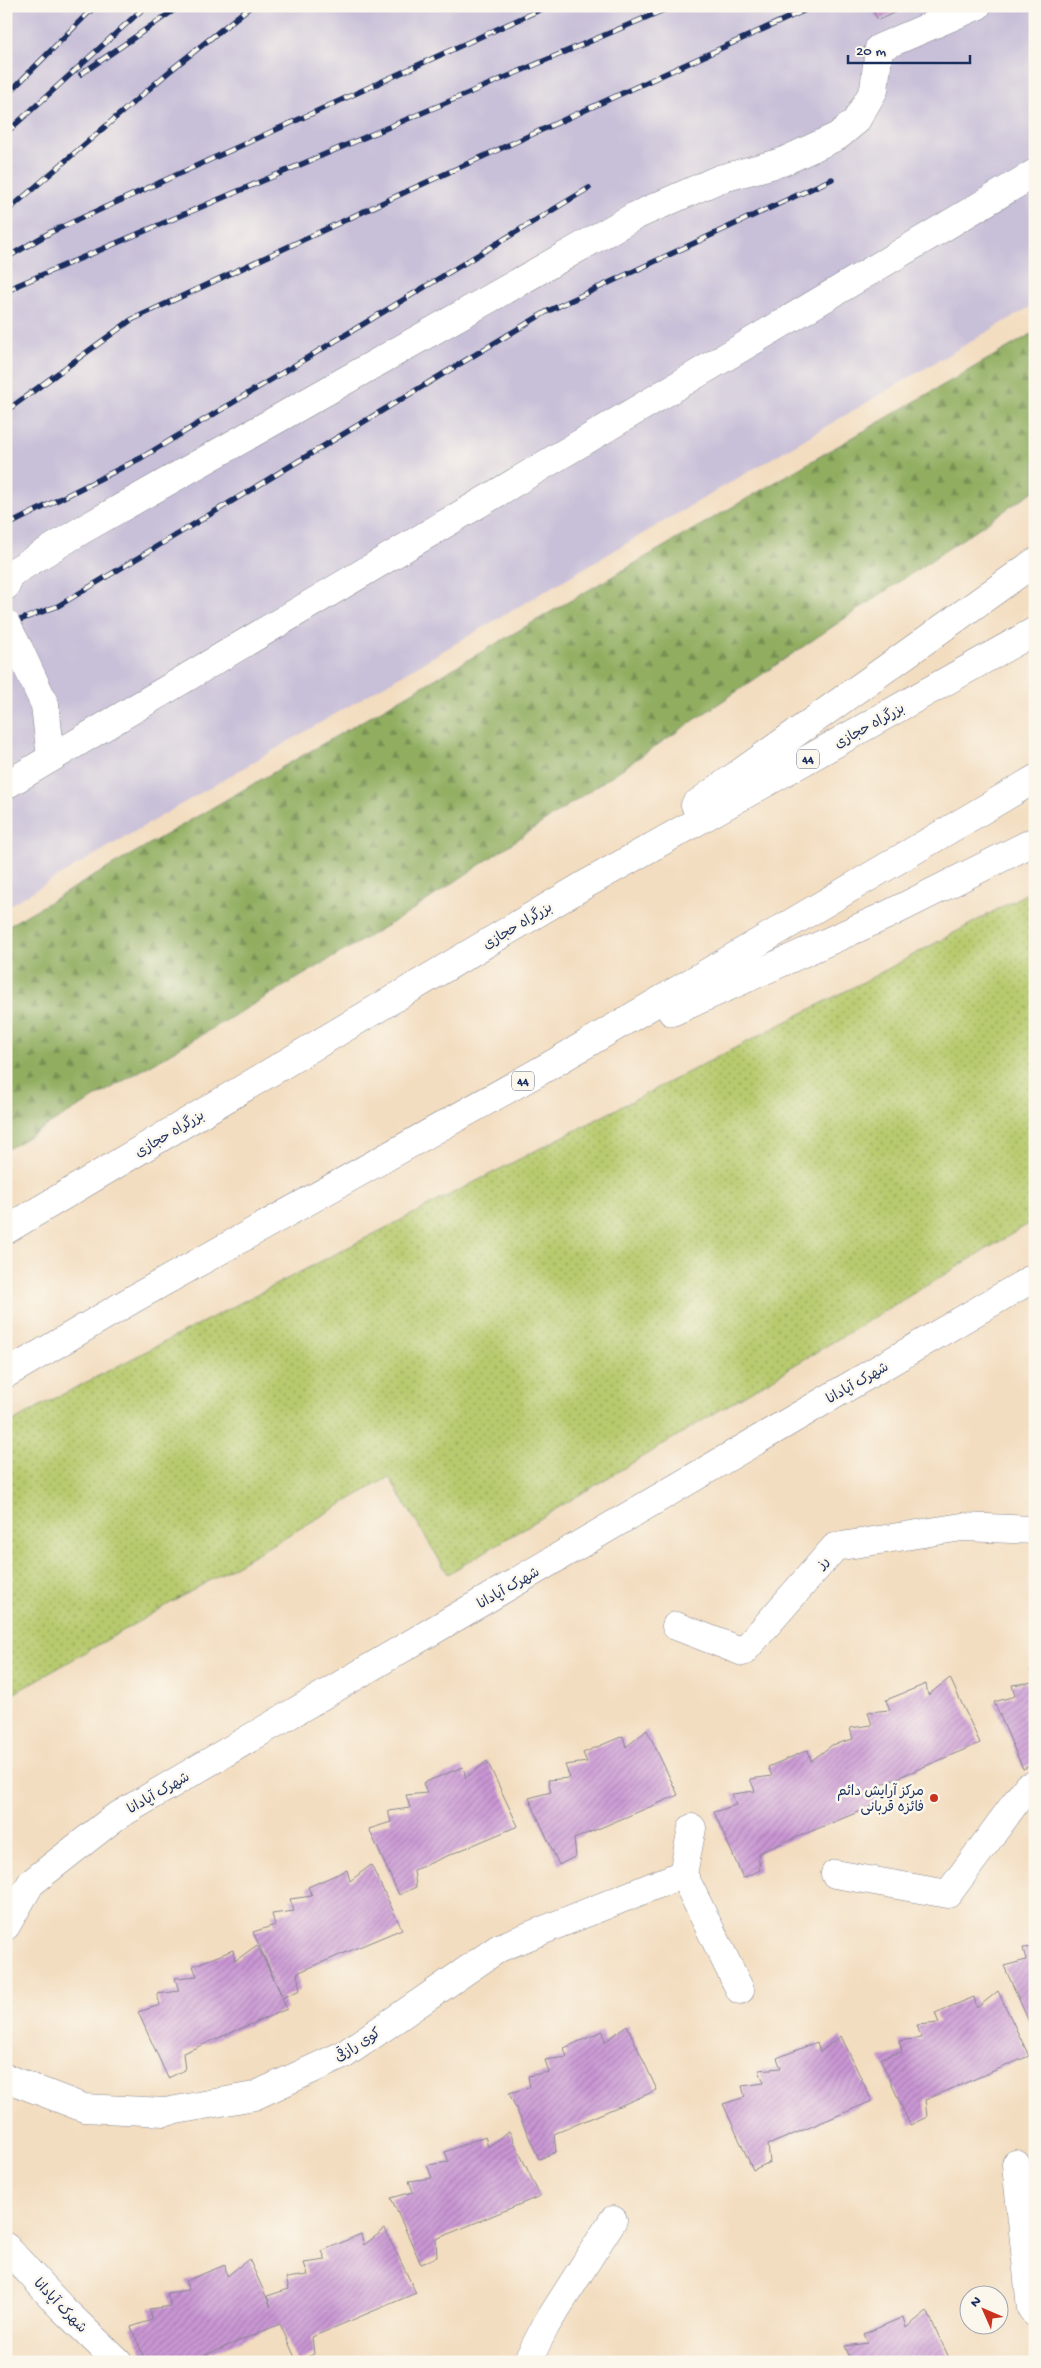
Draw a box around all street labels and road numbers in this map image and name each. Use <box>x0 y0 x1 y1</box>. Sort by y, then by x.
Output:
street label: بزرگراه حجازی <box>831 699 908 753</box>
road number: 44 <box>797 750 819 769</box>
street label: بزرگراه حجازی <box>480 898 556 954</box>
road number: 44 <box>512 1072 534 1090</box>
street label: بزرگراه حجازی <box>132 1106 208 1162</box>
street label: شهرک آپادانا <box>823 1359 893 1409</box>
street label: رز <box>813 1554 834 1574</box>
street label: شهرک آپادانا <box>474 1564 544 1614</box>
street label: شهرک آپادانا <box>124 1769 194 1819</box>
street label: کوی رازقی <box>331 2024 385 2067</box>
street label: شهرک آپادانا <box>29 2275 90 2338</box>

